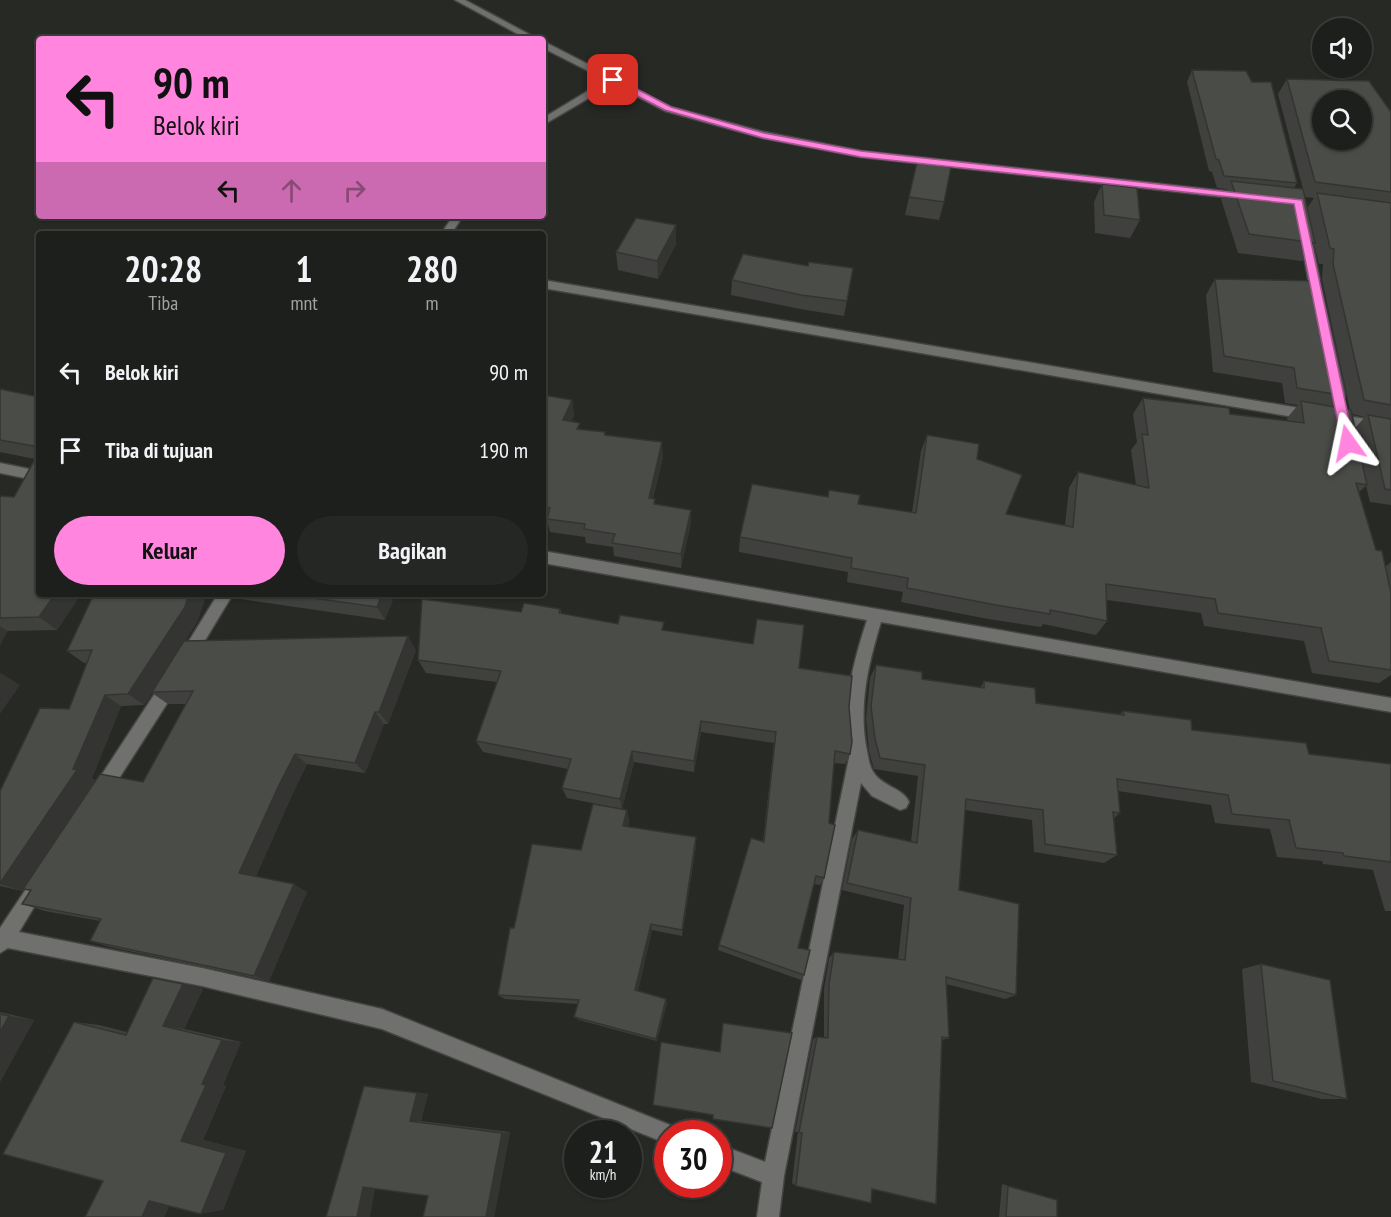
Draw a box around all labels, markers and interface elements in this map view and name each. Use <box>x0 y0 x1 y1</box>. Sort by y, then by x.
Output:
map controls <box>1312 18 1372 150</box>
button: sound <box>1312 18 1372 78</box>
pin <box>587 54 638 105</box>
text: 90 m <box>153 55 230 110</box>
icon: left <box>54 60 132 138</box>
icon: arrive <box>596 63 629 96</box>
button: search <box>1312 90 1372 150</box>
text: Belok kiri <box>153 108 240 142</box>
icon: left <box>212 174 245 207</box>
icon: ahead <box>275 174 308 207</box>
icon: right <box>338 174 371 207</box>
text: 20:28 <box>124 245 202 292</box>
text: 1 <box>296 245 313 292</box>
text: 280 <box>406 245 458 292</box>
text: Tiba <box>148 290 178 316</box>
text: mnt <box>290 290 318 316</box>
text: m <box>425 290 438 316</box>
icon: left <box>54 356 87 389</box>
text: Belok kiri <box>105 358 179 386</box>
text: 90 m <box>489 358 528 386</box>
position arrow <box>1316 411 1380 475</box>
icon: arrive <box>54 434 87 467</box>
text: Tiba di tujuan <box>105 436 213 464</box>
text: 190 m <box>479 436 528 464</box>
button: Keluar <box>54 516 285 585</box>
button: Bagikan <box>297 516 528 585</box>
speed limit sign: 30 <box>654 1120 732 1198</box>
text: 21 <box>589 1132 617 1171</box>
text: km/h <box>590 1165 616 1184</box>

